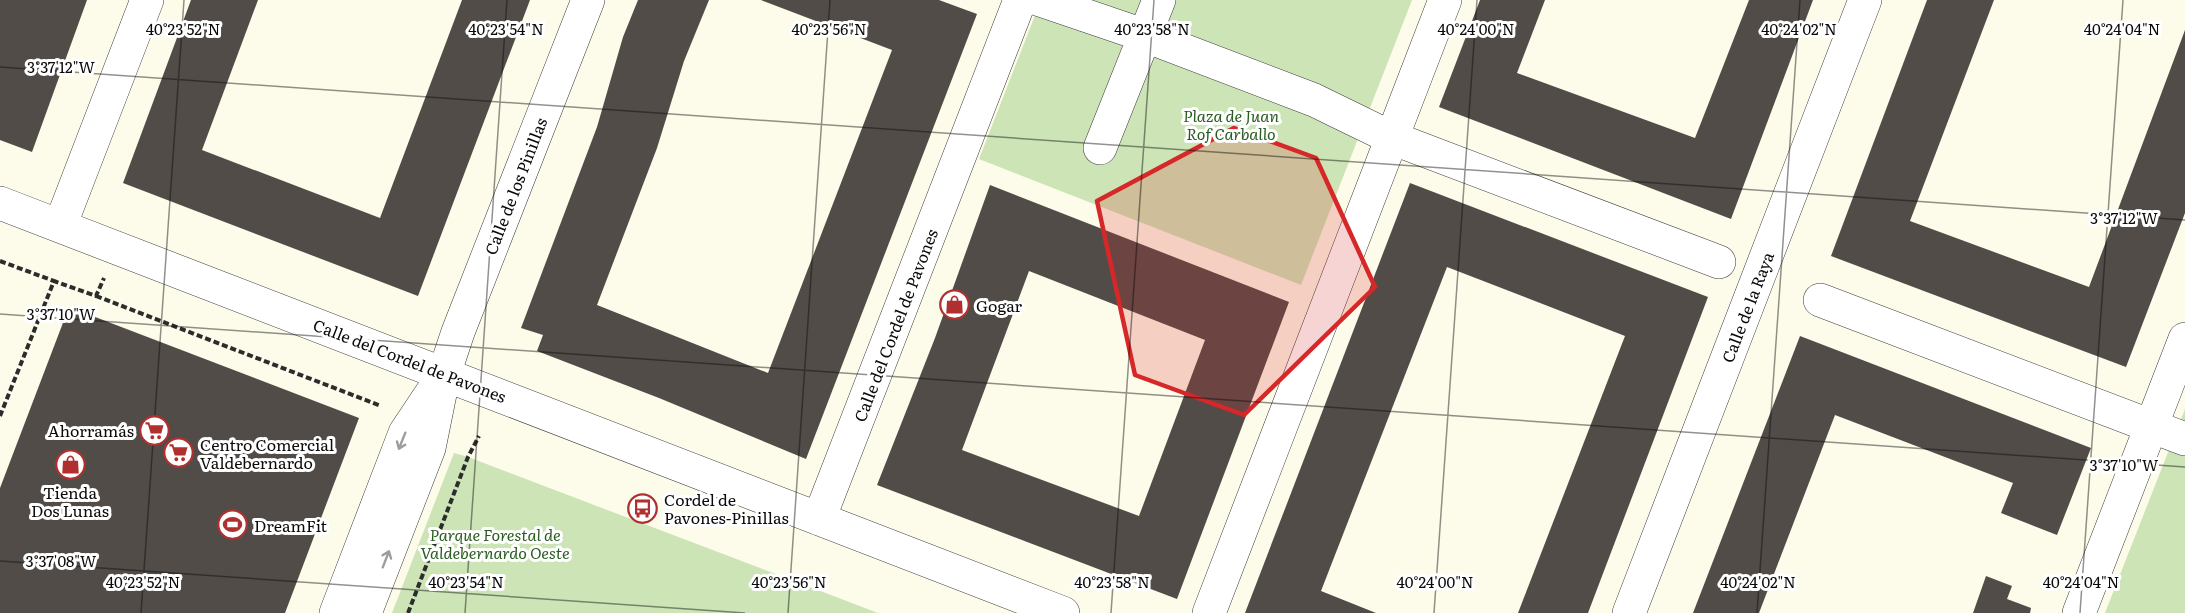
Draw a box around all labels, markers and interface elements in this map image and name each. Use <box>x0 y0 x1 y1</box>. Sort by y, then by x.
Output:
text: 40°23'52"N <box>146 17 220 40</box>
text: 40°23'54"N <box>468 17 544 40</box>
text: 40°23'56"N <box>791 17 867 40</box>
text: 40°23'58"N <box>1114 17 1190 40</box>
text: 40°24'00"N <box>1438 17 1514 40</box>
text: 40°24'02"N <box>1761 17 1837 40</box>
text: 40°24'04"N <box>2084 17 2160 40</box>
text: 3°37'12"W <box>27 55 95 78</box>
park label: Plaza de Juan Rof Carballo <box>1183 103 1279 145</box>
street label: Calle de los Pinillas <box>478 114 552 258</box>
text: 3°37'12"W <box>2090 206 2158 229</box>
street label: Calle del Cordel de Pavones <box>847 225 943 425</box>
street label: Calle de la Raya <box>1715 248 1779 366</box>
shop icon: Gogar <box>939 289 971 321</box>
place label: Gogar <box>976 293 1023 317</box>
text: 3°37'10"W <box>27 302 96 325</box>
street label: Calle del Cordel de Pavones <box>310 312 510 408</box>
supermarket icon: Ahorramás <box>139 414 171 446</box>
place label: Ahorramás <box>48 418 134 442</box>
one-way arrow <box>396 431 407 450</box>
place label: Centro Comercial Valdebernardo <box>200 432 334 474</box>
supermarket icon: Centro Comercial Valdebernardo <box>163 437 195 469</box>
shop icon: Tienda Dos Lunas <box>54 448 86 480</box>
text: 3°37'10"W <box>2090 453 2159 476</box>
place label: Tienda Dos Lunas <box>31 480 109 522</box>
place label: Cordel de Pavones-Pinillas <box>664 487 789 529</box>
bus stop icon: Cordel de Pavones-Pinillas <box>627 492 659 524</box>
sports icon: DreamFit <box>217 509 249 541</box>
place label: DreamFit <box>254 513 328 537</box>
park label: Parque Forestal de Valdebernardo Oeste <box>420 522 570 564</box>
text: 3°37'08"W <box>26 549 97 572</box>
one-way arrow <box>381 550 392 568</box>
text: 40°23'52"N <box>106 570 180 593</box>
text: 40°23'54"N <box>428 570 504 593</box>
text: 40°23'56"N <box>751 570 827 593</box>
text: 40°23'58"N <box>1074 570 1150 593</box>
text: 40°24'00"N <box>1397 570 1473 593</box>
text: 40°24'02"N <box>1720 570 1796 593</box>
text: 40°24'04"N <box>2043 570 2119 593</box>

